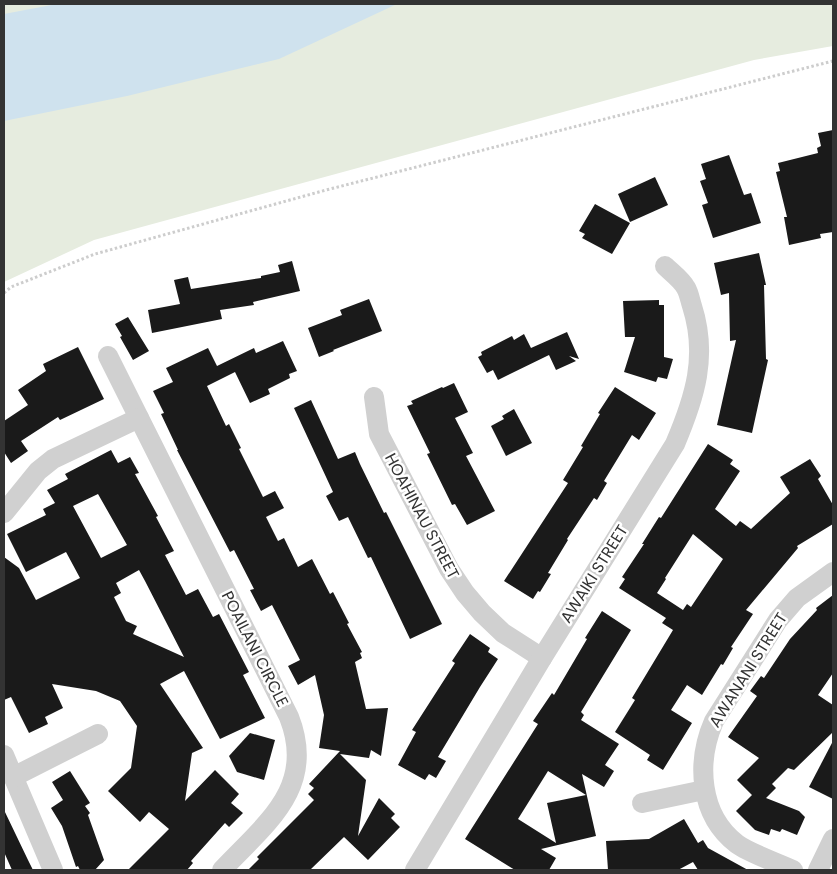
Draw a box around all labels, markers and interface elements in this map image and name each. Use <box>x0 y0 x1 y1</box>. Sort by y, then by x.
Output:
street label: HOAHINAU STREET <box>379 449 465 583</box>
street label: AWAIKI STREET <box>555 520 634 627</box>
street label: POAILANI CIRCLE <box>216 587 294 711</box>
street label: AWANANI STREET <box>703 608 793 732</box>

